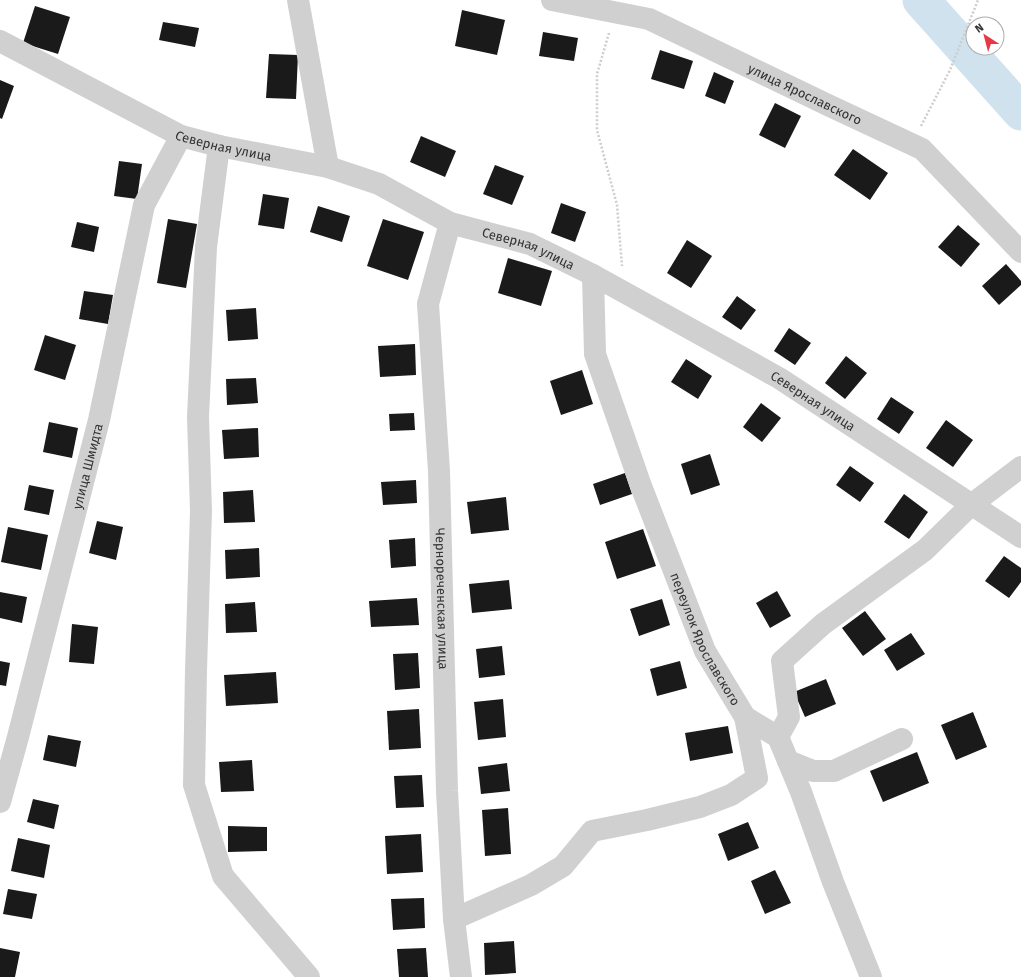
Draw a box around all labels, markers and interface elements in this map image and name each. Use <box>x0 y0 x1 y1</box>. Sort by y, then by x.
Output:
north arrow <box>965 16 1005 56</box>
text: N <box>973 21 986 36</box>
street label: улица Ярославского <box>746 60 864 127</box>
street label: Северная улица <box>173 127 273 163</box>
street label: Северная улица <box>481 224 577 272</box>
street label: Северная улица <box>768 368 858 434</box>
street label: улица Шмидта <box>69 422 105 511</box>
street label: Чернореченская улица <box>433 528 451 670</box>
street label: переулок Ярославского <box>668 570 744 708</box>

